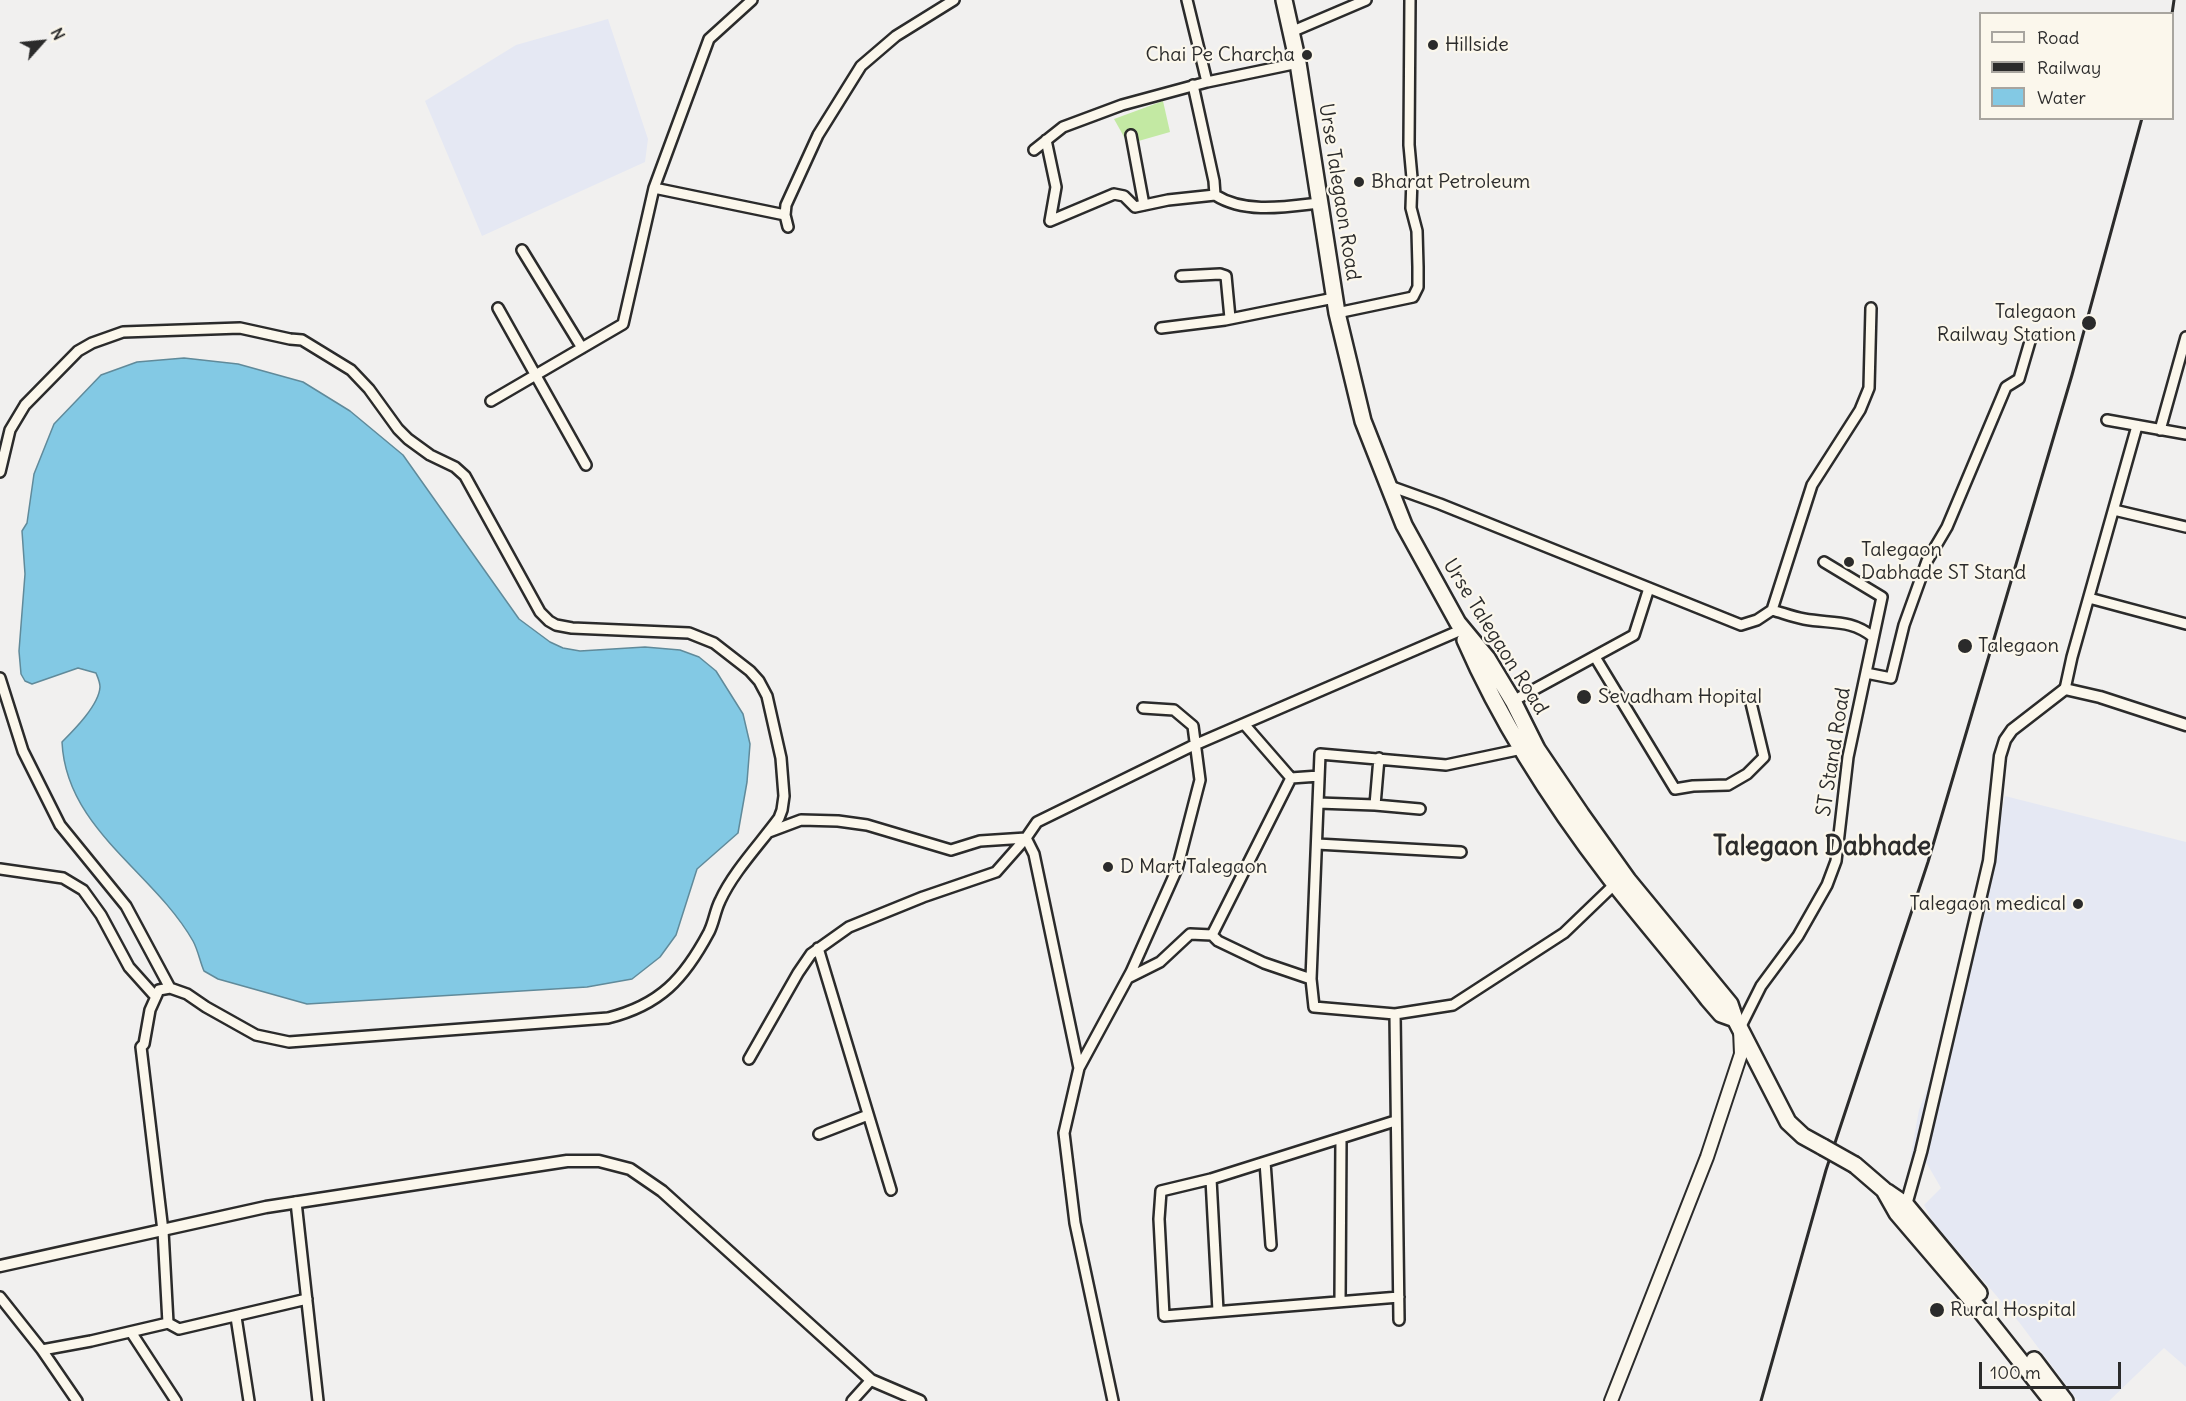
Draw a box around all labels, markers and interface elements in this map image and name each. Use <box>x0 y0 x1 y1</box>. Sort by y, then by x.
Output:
north arrow <box>12 12 72 72</box>
legend <box>1979 12 2174 120</box>
text: N <box>47 24 69 43</box>
text: Road <box>2037 26 2079 49</box>
place label: Hillside <box>1445 33 1509 57</box>
marker: Hillside <box>1426 38 1440 52</box>
place label: Chai Pe Charcha <box>1146 43 1295 67</box>
marker: Chai Pe Charcha <box>1300 48 1314 62</box>
text: Railway <box>2037 56 2101 79</box>
text: Water <box>2037 86 2086 109</box>
street label: Urse Talegaon Road <box>1313 102 1365 282</box>
place label: Bharat Petroleum <box>1371 170 1530 194</box>
marker: Bharat Petroleum <box>1352 175 1366 189</box>
place label: Talegaon Railway Station <box>1937 300 2076 347</box>
marker: Talegaon Railway Station <box>2080 314 2098 332</box>
place label: Talegaon Dabhade ST Stand <box>1861 538 2026 585</box>
street label: Urse Talegaon Road <box>1437 555 1553 719</box>
marker: Talegaon Dabhade ST Stand <box>1842 555 1856 569</box>
place label: Talegaon <box>1978 634 2059 658</box>
marker: Talegaon <box>1956 637 1974 655</box>
place label: Sevadham Hopital <box>1598 685 1762 709</box>
street label: ST Stand Road <box>1812 686 1856 818</box>
marker: Sevadham Hopital <box>1575 688 1593 706</box>
district label: Talegaon Dabhade <box>1713 832 1931 864</box>
place label: D Mart Talegaon <box>1120 855 1267 879</box>
marker: D Mart Talegaon <box>1101 860 1115 874</box>
place label: Talegaon medical <box>1910 892 2066 916</box>
marker: Talegaon medical <box>2071 897 2085 911</box>
place label: Rural Hospital <box>1950 1298 2076 1322</box>
marker: Rural Hospital <box>1928 1301 1946 1319</box>
scale bar <box>1982 1350 2124 1388</box>
text: 100 m <box>1990 1361 2041 1384</box>

